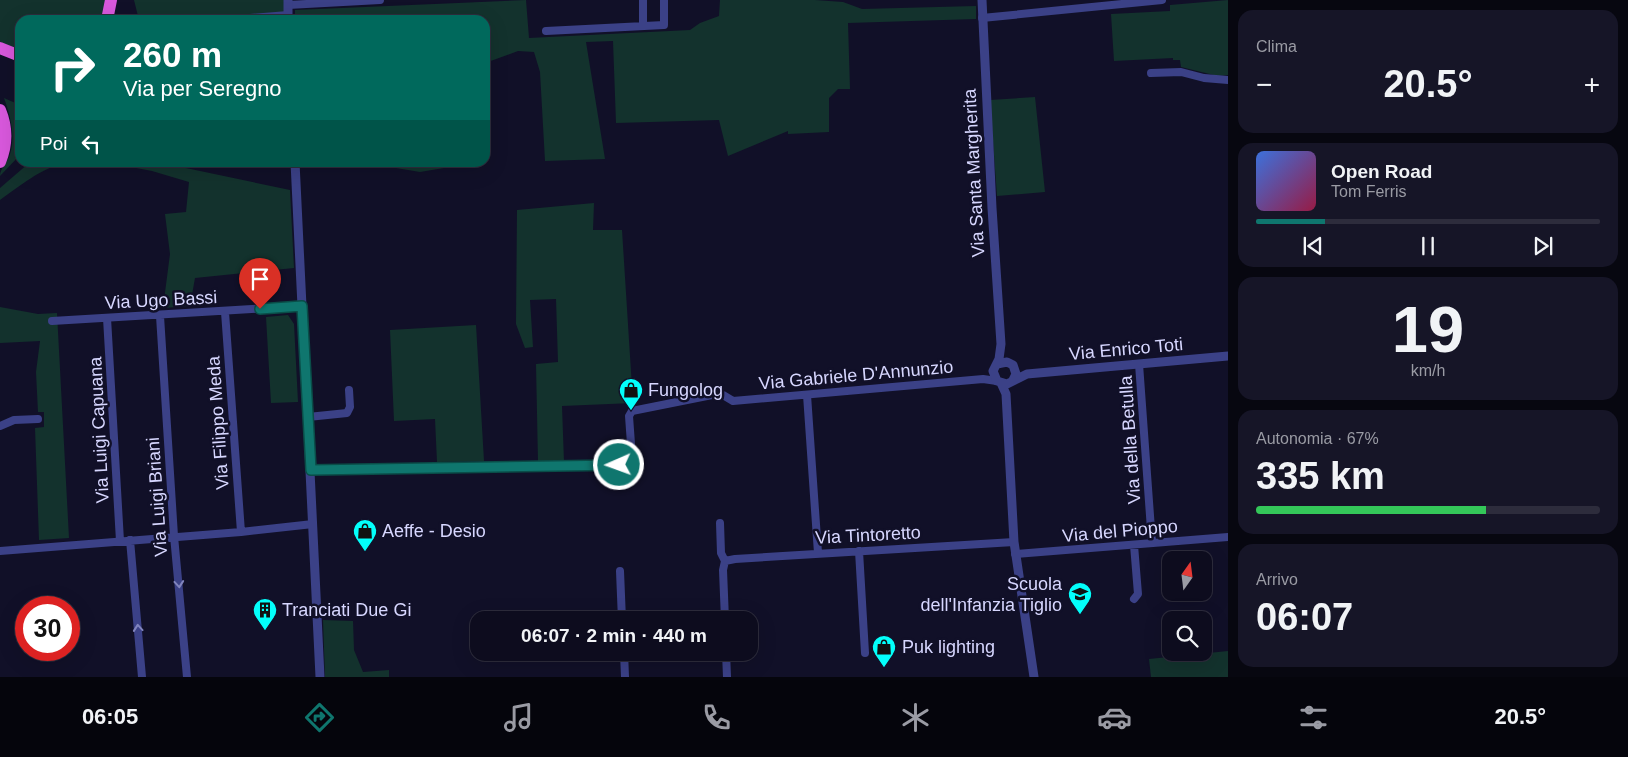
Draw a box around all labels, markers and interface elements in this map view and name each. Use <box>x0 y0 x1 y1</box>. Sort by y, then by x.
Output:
icon: right <box>40 35 105 100</box>
text: 260 m <box>123 35 222 74</box>
text: Clima <box>1256 38 1297 55</box>
text: 20.5° <box>1383 63 1473 105</box>
text: − <box>1256 69 1272 100</box>
text: + <box>1584 69 1600 100</box>
text: Via per Seregno <box>123 76 282 101</box>
street label: Via Santa Margherita <box>960 87 988 258</box>
icon: left <box>77 130 105 158</box>
text: Poi <box>40 133 67 154</box>
text: Open Road <box>1331 161 1432 182</box>
text: Tom Ferris <box>1331 183 1407 200</box>
icon: previous <box>1299 232 1327 260</box>
icon: pause <box>1414 232 1442 260</box>
icon: next <box>1529 232 1557 260</box>
pin <box>239 258 281 309</box>
icon: arrive <box>246 265 274 293</box>
street label: Via Ugo Bassi <box>104 287 218 313</box>
text: 19 <box>1392 293 1464 366</box>
street label: Via Enrico Toti <box>1068 334 1184 364</box>
street label: Via Luigi Capuana <box>85 355 113 504</box>
street label: Via Filippo Meda <box>203 355 233 490</box>
street label: Via Gabriele D'Annunzio <box>758 357 954 393</box>
text: km/h <box>1411 362 1445 379</box>
street label: Via della Betulla <box>1115 374 1144 505</box>
shop icon: Fungolog <box>618 377 644 411</box>
place label: Fungolog <box>648 380 723 400</box>
text: Autonomia · 67% <box>1256 430 1379 447</box>
street label: Via Luigi Briani <box>143 437 171 557</box>
position arrow <box>592 438 644 490</box>
text: 335 km <box>1256 455 1385 497</box>
street label: Via del Pioppo <box>1061 516 1179 546</box>
shop icon: Aeffe - Desio <box>352 518 378 552</box>
place label: Aeffe - Desio <box>382 521 486 541</box>
street label: Via Tintoretto <box>815 522 921 548</box>
north arrow <box>1162 551 1212 601</box>
map controls <box>1162 551 1212 661</box>
text: Arrivo <box>1256 571 1298 588</box>
place label: Scuola dell'Infanzia Tiglio <box>920 574 1063 615</box>
one-way arrow <box>173 581 184 589</box>
school or university icon: Scuola dell'Infanzia Tiglio <box>1067 581 1093 615</box>
speed limit sign: 30 <box>15 596 80 661</box>
text: 06:07 <box>1256 596 1353 638</box>
building icon: Tranciati Due Gi <box>252 597 278 631</box>
place label: Tranciati Due Gi <box>282 600 411 620</box>
button: search <box>1162 611 1212 661</box>
one-way arrow <box>133 624 144 632</box>
text: 06:07 · 2 min · 440 m <box>521 625 707 646</box>
shop icon: Puk lighting <box>871 634 897 668</box>
place label: Puk lighting <box>902 637 995 657</box>
icon: directions <box>302 700 337 735</box>
icon: music <box>501 700 536 735</box>
icon: phone <box>699 700 734 735</box>
icon: climate <box>898 700 933 735</box>
icon: car <box>1097 700 1132 735</box>
icon: filters <box>1296 700 1331 735</box>
text: 06:05 <box>82 704 138 729</box>
text: 20.5° <box>1494 704 1546 729</box>

